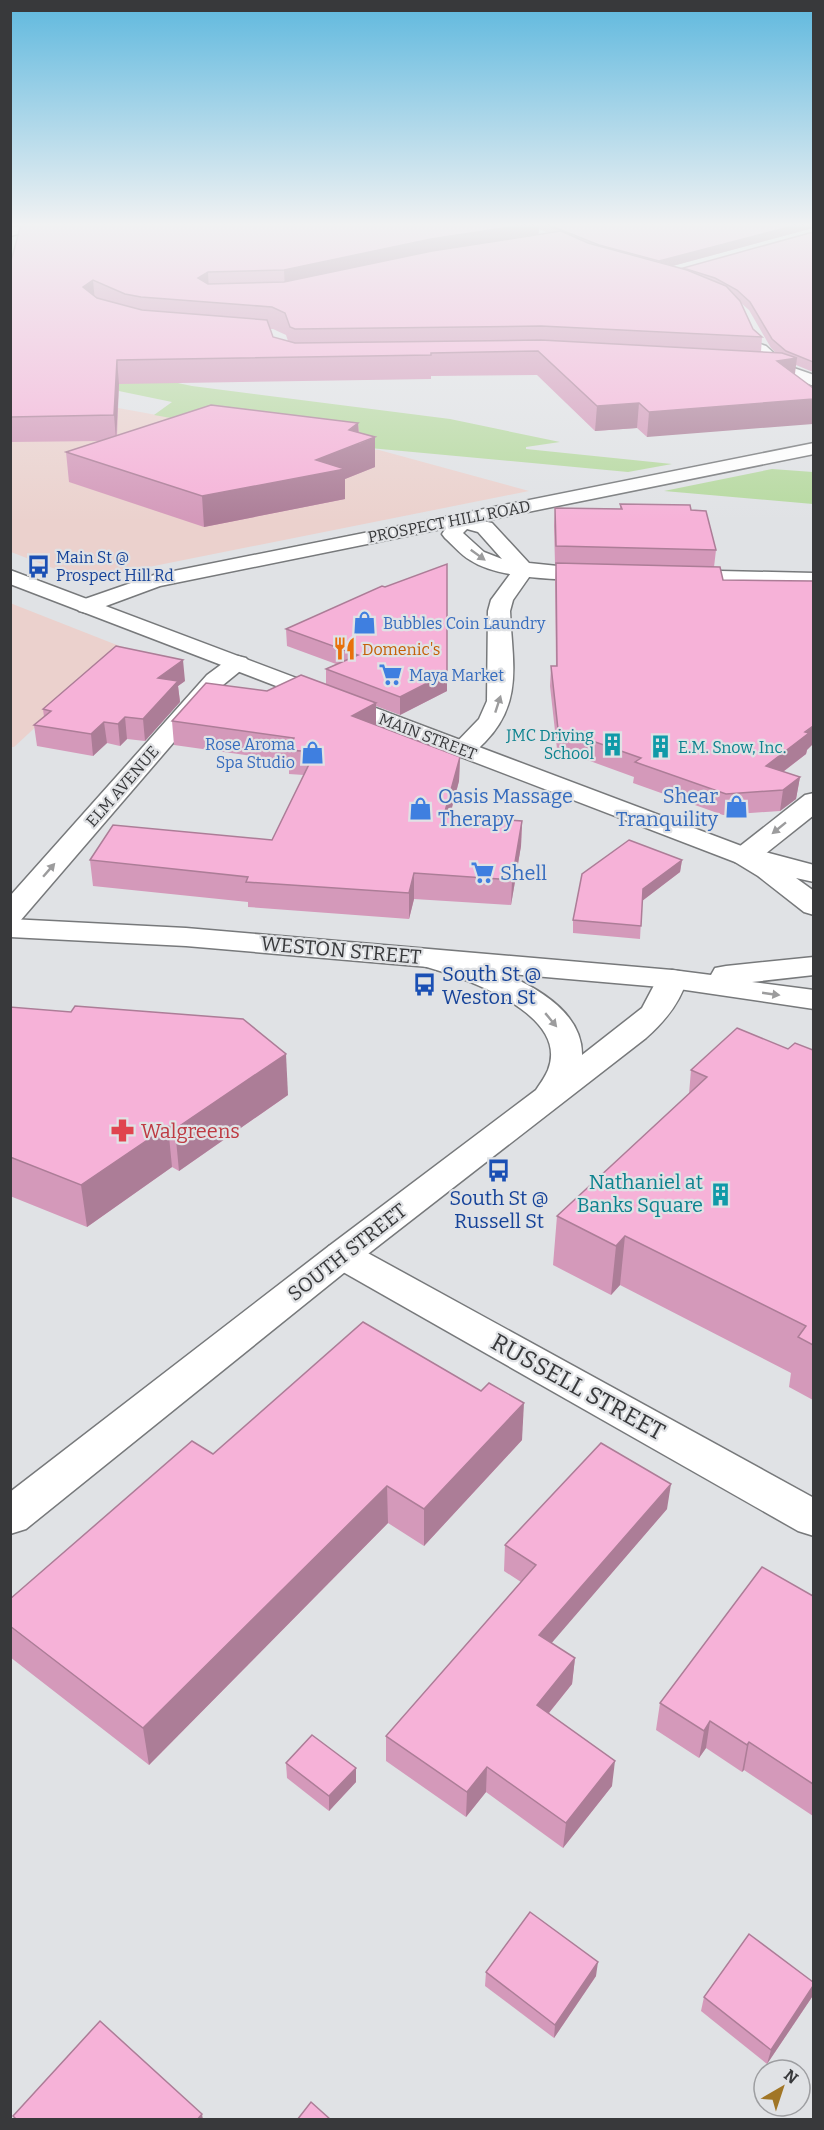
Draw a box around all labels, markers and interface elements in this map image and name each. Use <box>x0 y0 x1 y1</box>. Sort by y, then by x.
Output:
street label: PROSPECT HILL ROAD <box>366 496 532 547</box>
place label: Main St @ Prospect Hill Rd <box>56 548 174 585</box>
one-way arrow <box>470 549 485 561</box>
bus stop icon: Main St @ Prospect Hill Rd <box>25 553 51 579</box>
shop icon: Bubbles Coin Laundry <box>352 610 378 636</box>
place label: Bubbles Coin Laundry <box>383 614 546 633</box>
restaurant icon: Domenic's <box>331 636 357 662</box>
place label: Domenic's <box>362 640 440 659</box>
supermarket icon: Maya Market <box>378 662 404 688</box>
place label: Maya Market <box>409 666 504 685</box>
one-way arrow <box>494 694 503 712</box>
street label: MAIN STREET <box>376 709 479 764</box>
place label: JMC Driving School <box>505 726 594 763</box>
building icon: JMC Driving School <box>599 731 625 757</box>
building icon: E.M. Snow, Inc. <box>647 734 673 760</box>
place label: Rose Aroma Spa Studio <box>205 735 295 772</box>
place label: E.M. Snow, Inc. <box>678 738 786 757</box>
shop icon: Rose Aroma Spa Studio <box>300 740 326 766</box>
street label: ELM AVENUE <box>82 742 163 831</box>
place label: Oasis Massage Therapy <box>438 784 573 831</box>
place label: Shear Tranquility <box>616 784 718 831</box>
shop icon: Shear Tranquility <box>723 794 749 820</box>
shop icon: Oasis Massage Therapy <box>407 795 433 821</box>
one-way arrow <box>772 822 787 834</box>
supermarket icon: Shell <box>469 860 495 886</box>
place label: Shell <box>500 861 547 885</box>
one-way arrow <box>42 863 55 878</box>
street label: WESTON STREET <box>260 931 423 969</box>
place label: South St @ Weston St <box>442 962 542 1009</box>
bus stop icon: South St @ Weston St <box>411 972 437 998</box>
one-way arrow <box>762 989 781 998</box>
one-way arrow <box>545 1012 558 1028</box>
pharmacy icon: Walgreens <box>110 1118 136 1144</box>
place label: Walgreens <box>141 1119 240 1143</box>
bus stop icon: South St @ Russell St <box>486 1157 512 1183</box>
place label: Nathaniel at Banks Square <box>577 1170 703 1217</box>
building icon: Nathaniel at Banks Square <box>708 1181 734 1207</box>
place label: South St @ Russell St <box>449 1186 549 1233</box>
street label: SOUTH STREET <box>283 1198 412 1306</box>
street label: RUSSELL STREET <box>486 1328 670 1446</box>
north arrow <box>752 2058 812 2118</box>
text: N <box>780 2065 802 2088</box>

